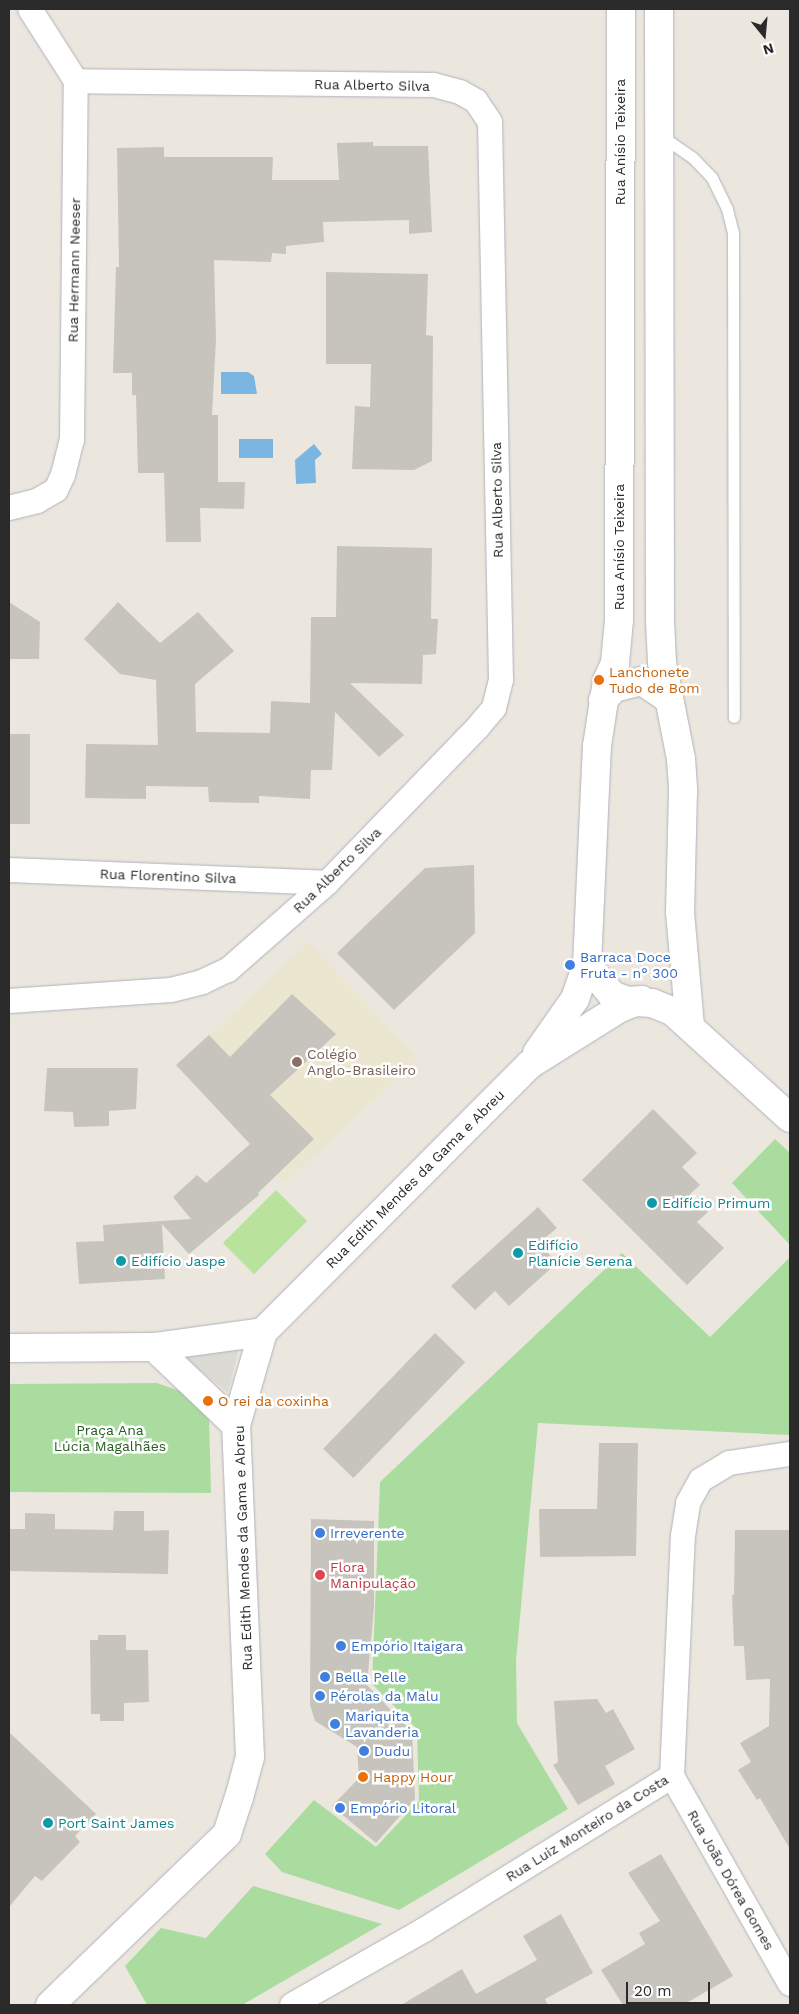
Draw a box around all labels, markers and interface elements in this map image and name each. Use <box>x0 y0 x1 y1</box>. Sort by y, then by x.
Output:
north arrow <box>739 10 789 60</box>
text: N <box>761 40 776 59</box>
street label: Rua Alberto Silva <box>313 76 431 94</box>
street label: Rua Anísio Teixeira <box>612 78 628 206</box>
street label: Rua Hermann Neeser <box>64 197 84 343</box>
street label: Rua Alberto Silva <box>488 441 506 559</box>
street label: Rua Anísio Teixeira <box>611 483 627 611</box>
place label: Lanchonete Tudo de Bom <box>609 664 700 696</box>
marker: Lanchonete Tudo de Bom <box>593 674 605 686</box>
street label: Rua Alberto Silva <box>289 823 385 917</box>
street label: Rua Florentino Silva <box>99 865 237 887</box>
place label: Barraca Doce Fruta - n° 300 <box>580 949 678 982</box>
marker: Barraca Doce Fruta - n° 300 <box>564 959 576 971</box>
place label: Colégio Anglo-Brasileiro <box>307 1046 416 1078</box>
marker: Colégio Anglo-Brasileiro <box>291 1056 303 1068</box>
street label: Rua Edith Mendes da Gama e Abreu <box>322 1086 508 1272</box>
place label: Edifício Primum <box>662 1195 770 1211</box>
marker: Edifício Primum <box>646 1197 658 1209</box>
place label: Edifício Planície Serena <box>528 1237 633 1270</box>
marker: Edifício Planície Serena <box>512 1247 524 1259</box>
place label: Edifício Jaspe <box>131 1253 226 1269</box>
marker: Edifício Jaspe <box>115 1255 127 1267</box>
place label: O rei da coxinha <box>218 1393 329 1409</box>
marker: O rei da coxinha <box>202 1395 214 1407</box>
park label: Praça Ana Lúcia Magalhães <box>54 1422 166 1454</box>
street label: Rua Edith Mendes da Gama e Abreu <box>230 1424 256 1672</box>
place label: Irreverente <box>330 1525 405 1541</box>
marker: Irreverente <box>314 1527 326 1539</box>
place label: Flora Manipulação <box>330 1559 416 1591</box>
marker: Flora Manipulação <box>314 1569 326 1581</box>
place label: Empório Itaigara <box>351 1638 464 1654</box>
marker: Empório Itaigara <box>335 1640 347 1652</box>
place label: Bella Pelle <box>335 1669 407 1685</box>
marker: Bella Pelle <box>319 1671 331 1683</box>
place label: Pérolas da Malu <box>330 1688 439 1704</box>
marker: Pérolas da Malu <box>314 1690 326 1702</box>
place label: Mariquita Lavanderia <box>345 1708 419 1740</box>
marker: Mariquita Lavanderia <box>329 1718 341 1730</box>
place label: Dudu <box>374 1743 410 1759</box>
marker: Dudu <box>358 1745 370 1757</box>
place label: Happy Hour <box>373 1769 453 1785</box>
marker: Happy Hour <box>357 1771 369 1783</box>
street label: Rua Luiz Monteiro da Costa <box>502 1771 672 1885</box>
place label: Empório Litoral <box>350 1800 456 1816</box>
marker: Empório Litoral <box>334 1802 346 1814</box>
street label: Rua João Dórea Gomes <box>684 1807 778 1953</box>
place label: Port Saint James <box>58 1815 175 1831</box>
marker: Port Saint James <box>42 1817 54 1829</box>
scale bar <box>629 1972 713 2004</box>
text: 20 m <box>634 1982 672 2000</box>

